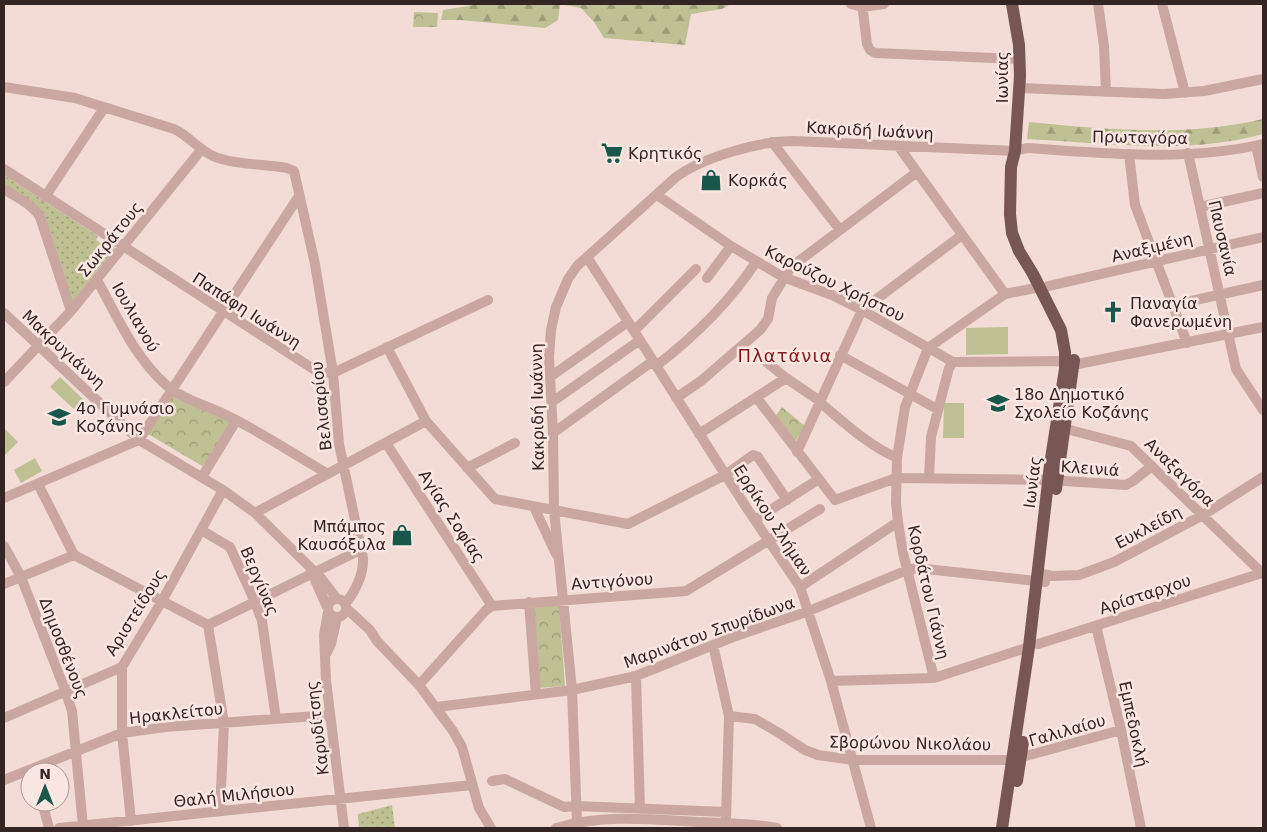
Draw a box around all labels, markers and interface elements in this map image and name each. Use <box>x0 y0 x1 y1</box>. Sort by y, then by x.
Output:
street label: Ιωνίας <box>993 51 1012 103</box>
street label: Κακριδή Ιωάννη <box>806 118 934 143</box>
street label: Πρωταγόρα <box>1092 127 1188 148</box>
supermarket icon: Κρητικός <box>599 140 625 166</box>
place label: Κρητικός <box>628 144 702 163</box>
shop icon: Κορκάς <box>698 167 724 193</box>
place label: Κορκάς <box>728 171 788 190</box>
street label: Σωκράτους <box>74 198 147 281</box>
street label: Παυσανία <box>1205 198 1240 278</box>
street label: Αναξιμένη <box>1110 229 1195 266</box>
street label: Καρούζου Χρήστου <box>762 241 908 326</box>
street label: Παπάφη Ιωάννη <box>189 268 304 352</box>
street label: Ιουλιανού <box>108 279 163 355</box>
place label: Παναγία Φανερωμένη <box>1130 294 1232 331</box>
church icon: Παναγία Φανερωμένη <box>1100 299 1126 325</box>
street label: Μακρυγιάννη <box>18 306 109 393</box>
street label: Κακριδή Ιωάννη <box>527 343 548 471</box>
district label: Πλατάνια <box>738 345 832 366</box>
street label: Βελισαρίου <box>307 360 336 452</box>
place label: 18ο Δημοτικό Σχολείο Κοζάνης <box>1014 385 1150 422</box>
school or university icon: 18ο Δημοτικό Σχολείο Κοζάνης <box>985 390 1011 416</box>
place label: 4ο Γυμνάσιο Κοζάνης <box>76 399 174 436</box>
school or university icon: 4ο Γυμνάσιο Κοζάνης <box>46 404 72 430</box>
street label: Αναξαγόρα <box>1141 434 1219 510</box>
street label: Ιωνίας <box>1020 455 1045 509</box>
street label: Κλεινιά <box>1060 457 1120 480</box>
street label: Ερρίκου Σλήμαν <box>730 461 816 580</box>
street label: Αγίας Σοφίας <box>415 466 489 566</box>
street label: Ευκλείδη <box>1112 502 1185 553</box>
place label: Μπάμπος Καυσόξυλα <box>298 517 386 554</box>
shop icon: Μπάμπος Καυσόξυλα <box>389 522 415 548</box>
street label: Κορδάτου Γιάννη <box>904 523 953 661</box>
street label: Βεργίνας <box>236 544 283 619</box>
street label: Αριστείδους <box>101 565 170 659</box>
street label: Αντιγόνου <box>570 569 654 594</box>
street label: Αρίσταρχου <box>1097 571 1193 618</box>
street label: Μαρινάτου Σπυρίδωνα <box>621 593 797 672</box>
street label: Δημοσθένους <box>35 595 92 702</box>
street label: Εμπεδοκλή <box>1115 679 1152 769</box>
street label: Καρυδίτσης <box>302 680 333 776</box>
street label: Ηρακλείτου <box>128 699 224 728</box>
street label: Γαλιλαίου <box>1027 710 1108 750</box>
street label: Σβορώνου Νικολάου <box>829 733 991 754</box>
north arrow <box>20 762 70 812</box>
text: N <box>39 766 51 782</box>
street label: Θαλή Μιλήσιου <box>173 780 295 811</box>

